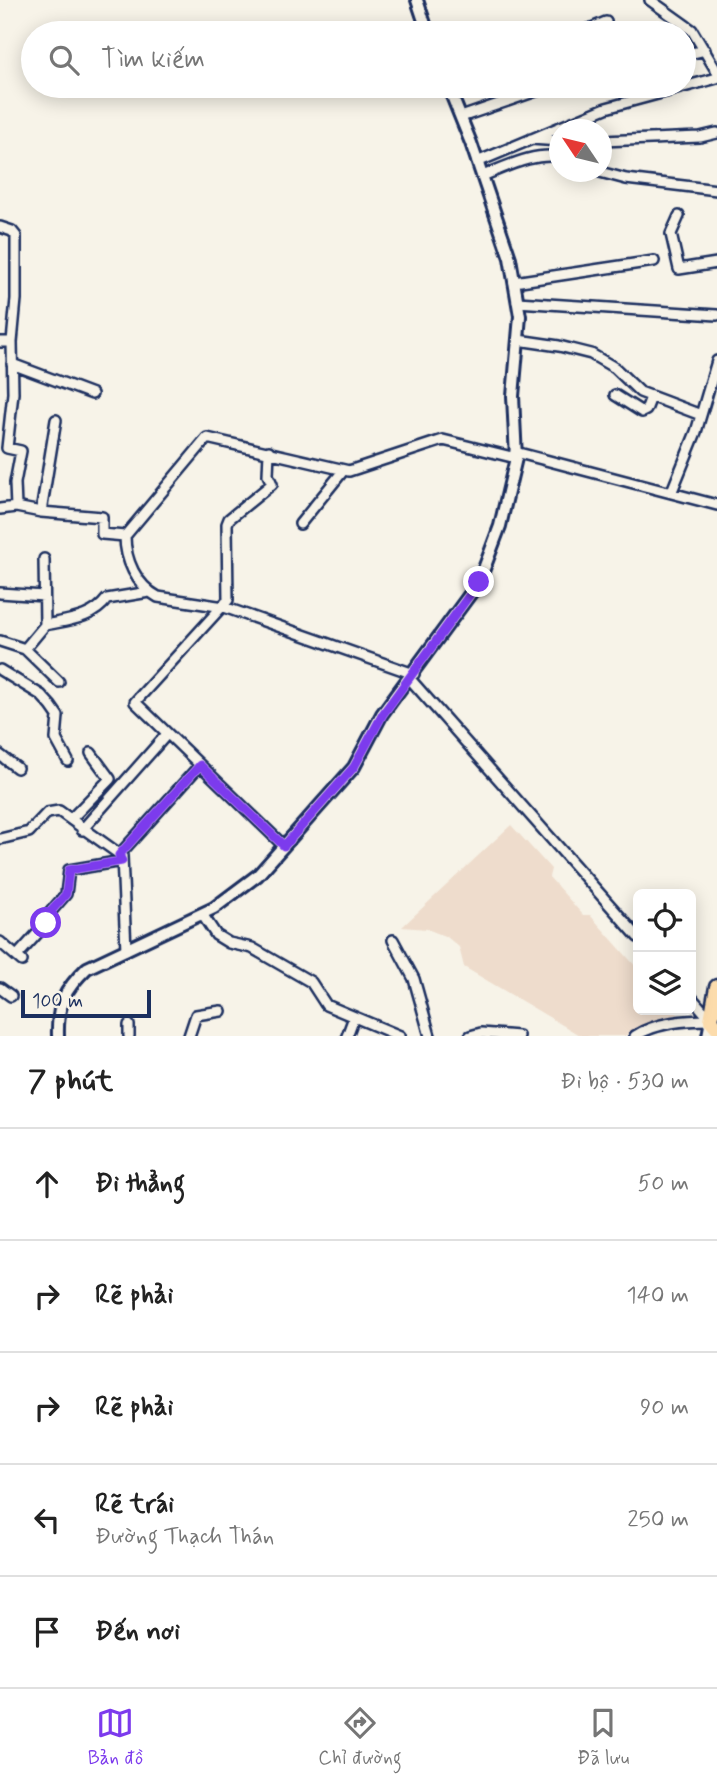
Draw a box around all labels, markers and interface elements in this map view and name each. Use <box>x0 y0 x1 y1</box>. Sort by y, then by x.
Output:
search box <box>21 21 696 98</box>
icon: search <box>45 41 83 79</box>
text: Tìm kiếm <box>101 43 205 77</box>
north arrow <box>549 119 612 182</box>
route end <box>463 566 494 597</box>
map controls <box>633 889 696 1015</box>
button: locate <box>633 889 696 952</box>
route start <box>30 907 61 938</box>
button: layers <box>633 952 696 1015</box>
scale bar <box>21 987 150 1019</box>
text: 100 m <box>32 989 83 1014</box>
text: 7 phút <box>28 1062 113 1101</box>
text: Đi bộ · 530 m <box>560 1067 689 1097</box>
icon: ahead <box>28 1165 66 1203</box>
text: Đi thẳng <box>95 1167 185 1201</box>
text: 50 m <box>638 1169 689 1199</box>
icon: right <box>28 1277 66 1315</box>
text: Rẽ phải <box>95 1279 173 1313</box>
text: 140 m <box>626 1281 689 1311</box>
icon: right <box>28 1389 66 1427</box>
text: Rẽ phải <box>95 1391 173 1425</box>
text: 90 m <box>640 1393 689 1423</box>
text: Rẽ trái <box>95 1488 174 1522</box>
icon: left <box>28 1501 66 1539</box>
text: 250 m <box>627 1505 689 1535</box>
text: Đường Thạch Thán <box>95 1522 274 1552</box>
icon: arrive <box>28 1613 66 1651</box>
text: Đến nơi <box>95 1615 180 1649</box>
tab: Bản đồ <box>88 1704 143 1771</box>
tab: Chỉ đường <box>318 1704 402 1771</box>
tab: Đã lưu <box>577 1704 629 1771</box>

